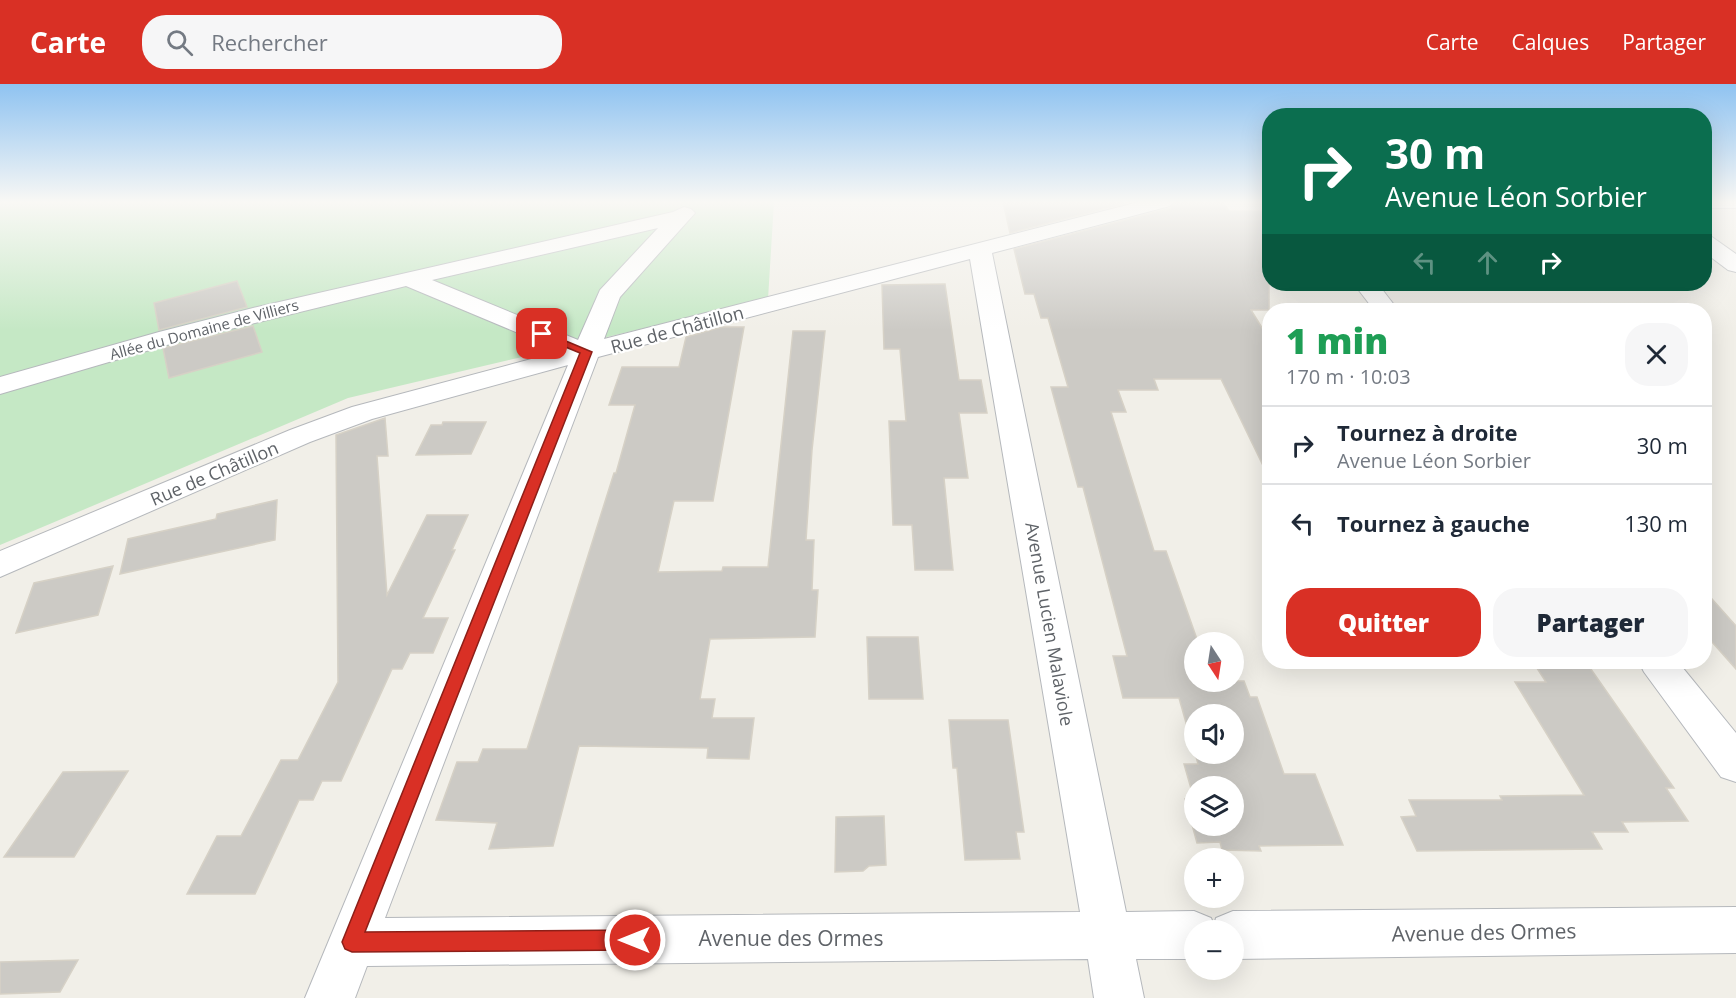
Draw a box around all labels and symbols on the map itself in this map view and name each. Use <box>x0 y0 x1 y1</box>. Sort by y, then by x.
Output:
street label: Allée du Domaine de Villiers <box>107 294 301 364</box>
street label: Rue de Châtillon <box>608 300 746 358</box>
pin <box>516 308 567 359</box>
street label: Rue de Châtillon <box>146 435 282 511</box>
street label: Avenue Lucien Malaviole <box>1020 520 1080 728</box>
north arrow <box>1184 632 1244 692</box>
position arrow <box>603 908 667 972</box>
street label: Avenue des Ormes <box>1391 916 1577 948</box>
street label: Avenue des Ormes <box>699 924 883 952</box>

